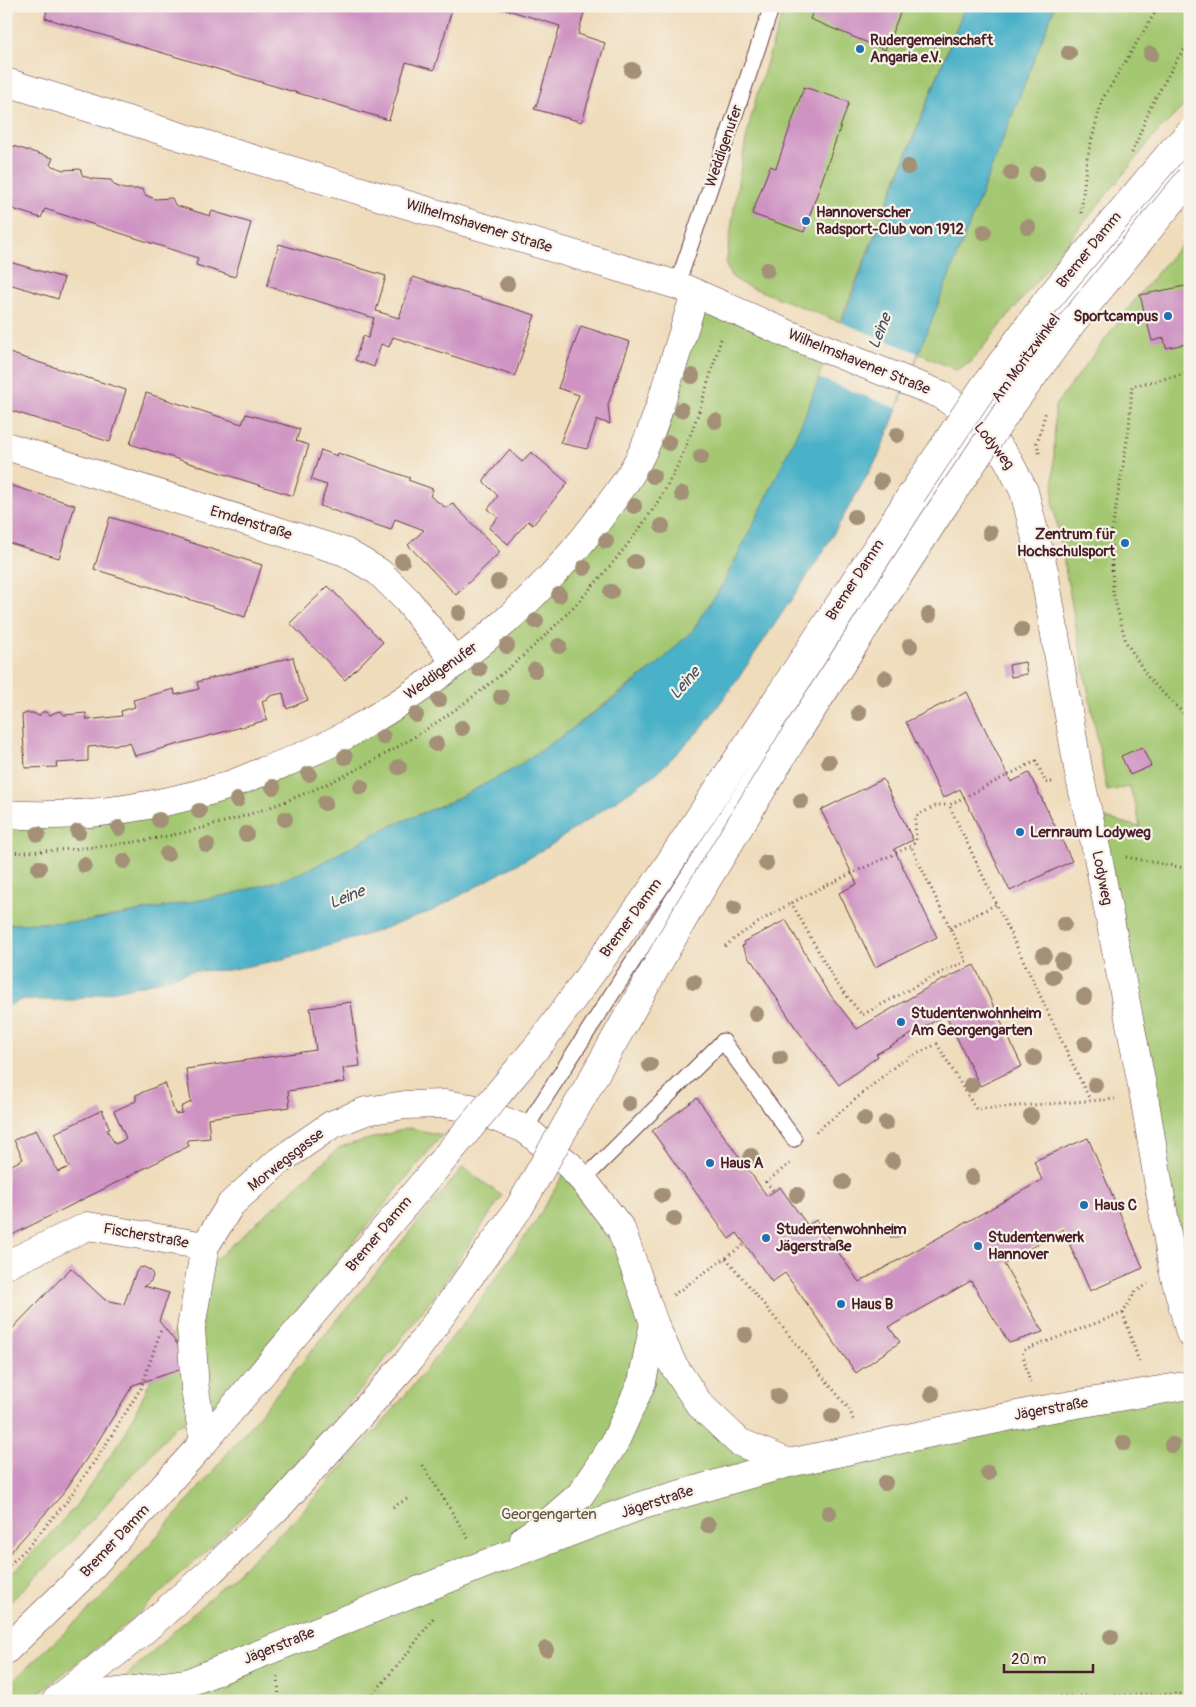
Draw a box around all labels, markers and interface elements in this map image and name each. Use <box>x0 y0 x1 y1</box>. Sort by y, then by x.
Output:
place label: Rudergemeinschaft Angaria e.V. <box>870 31 994 67</box>
marker: Rudergemeinschaft Angaria e.V. <box>854 43 866 55</box>
street label: Weddigenufer <box>701 102 747 190</box>
street label: Wilhelmshavener Straße <box>404 195 555 257</box>
place label: Hannoverscher Radsport-Club von 1912 <box>816 203 964 239</box>
street label: Bremer Damm <box>1052 208 1126 292</box>
marker: Hannoverscher Radsport-Club von 1912 <box>800 215 812 227</box>
place label: Sportcampus <box>1073 307 1158 326</box>
water label: Leine <box>864 308 897 352</box>
street label: Am Moritzwinkel <box>987 310 1065 406</box>
marker: Sportcampus <box>1162 310 1174 322</box>
street label: Wilhelmshavener Straße <box>785 325 934 399</box>
street label: Lodyweg <box>969 418 1019 474</box>
street label: Emdenstraße <box>208 502 295 545</box>
place label: Zentrum für Hochschulsport <box>1017 525 1116 561</box>
street label: Bremer Damm <box>822 536 888 624</box>
marker: Zentrum für Hochschulsport <box>1119 537 1131 549</box>
street label: Weddigenufer <box>401 638 482 704</box>
water label: Leine <box>665 661 706 703</box>
place label: Lernraum Lodyweg <box>1030 823 1151 842</box>
marker: Lernraum Lodyweg <box>1014 826 1026 838</box>
street label: Lodyweg <box>1087 849 1117 907</box>
street label: Bremer Damm <box>596 875 666 961</box>
water label: Leine <box>326 880 370 913</box>
place label: Studentenwohnheim Am Georgengarten <box>911 1004 1042 1040</box>
marker: Studentenwohnheim Am Georgengarten <box>895 1016 907 1028</box>
street label: Morwegsgasse <box>244 1124 328 1196</box>
place label: Haus A <box>720 1154 764 1173</box>
marker: Haus A <box>704 1157 716 1169</box>
street label: Bremer Damm <box>342 1192 416 1276</box>
place label: Haus C <box>1094 1196 1137 1215</box>
marker: Haus C <box>1078 1199 1090 1211</box>
street label: Fischerstraße <box>102 1219 191 1253</box>
place label: Studentenwohnheim Jägerstraße <box>776 1220 907 1256</box>
place label: Studentenwerk Hannover <box>988 1228 1085 1264</box>
marker: Studentenwohnheim Jägerstraße <box>760 1232 772 1244</box>
marker: Studentenwerk Hannover <box>972 1240 984 1252</box>
place label: Haus B <box>851 1295 894 1314</box>
marker: Haus B <box>835 1298 847 1310</box>
street label: Jägerstraße <box>1012 1393 1090 1425</box>
street label: Jägerstraße <box>618 1481 696 1523</box>
street label: Bremer Damm <box>76 1500 154 1582</box>
park label: Georgengarten <box>501 1505 597 1524</box>
street label: Jägerstraße <box>241 1623 318 1669</box>
scale bar <box>1004 1642 1092 1674</box>
text: 20 m <box>1011 1650 1046 1669</box>

